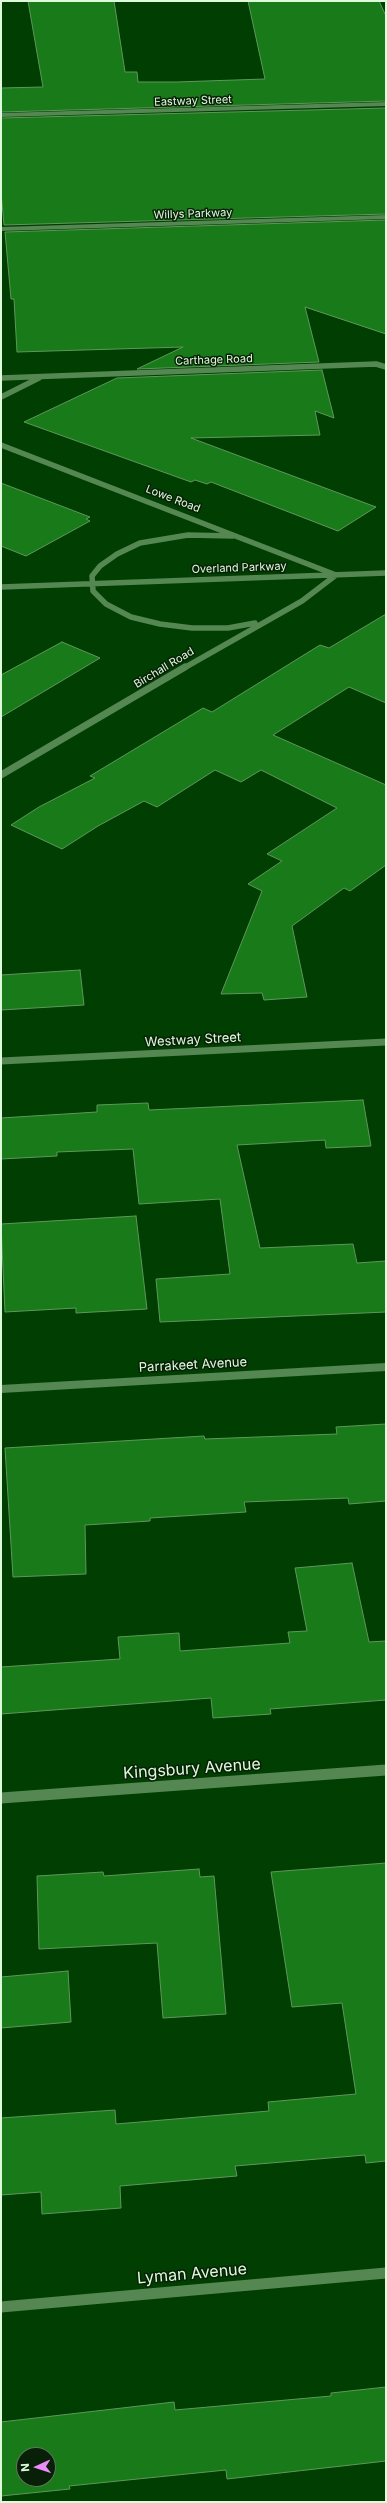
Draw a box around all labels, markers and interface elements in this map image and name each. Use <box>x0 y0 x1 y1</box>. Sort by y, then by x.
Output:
street label: Eastway Street <box>154 93 232 109</box>
street label: Willys Parkway <box>153 206 233 222</box>
street label: Carthage Road <box>175 352 253 368</box>
street label: Lowe Road <box>144 483 202 515</box>
street label: Overland Parkway <box>191 560 287 576</box>
street label: Birchall Road <box>132 645 196 691</box>
street label: Westway Street <box>144 1030 242 1050</box>
street label: Parrakeet Avenue <box>138 1354 248 1376</box>
street label: Kingsbury Avenue <box>123 1755 261 1783</box>
street label: Lyman Avenue <box>136 2260 248 2288</box>
north arrow <box>16 2447 56 2487</box>
text: N <box>18 2463 32 2472</box>

